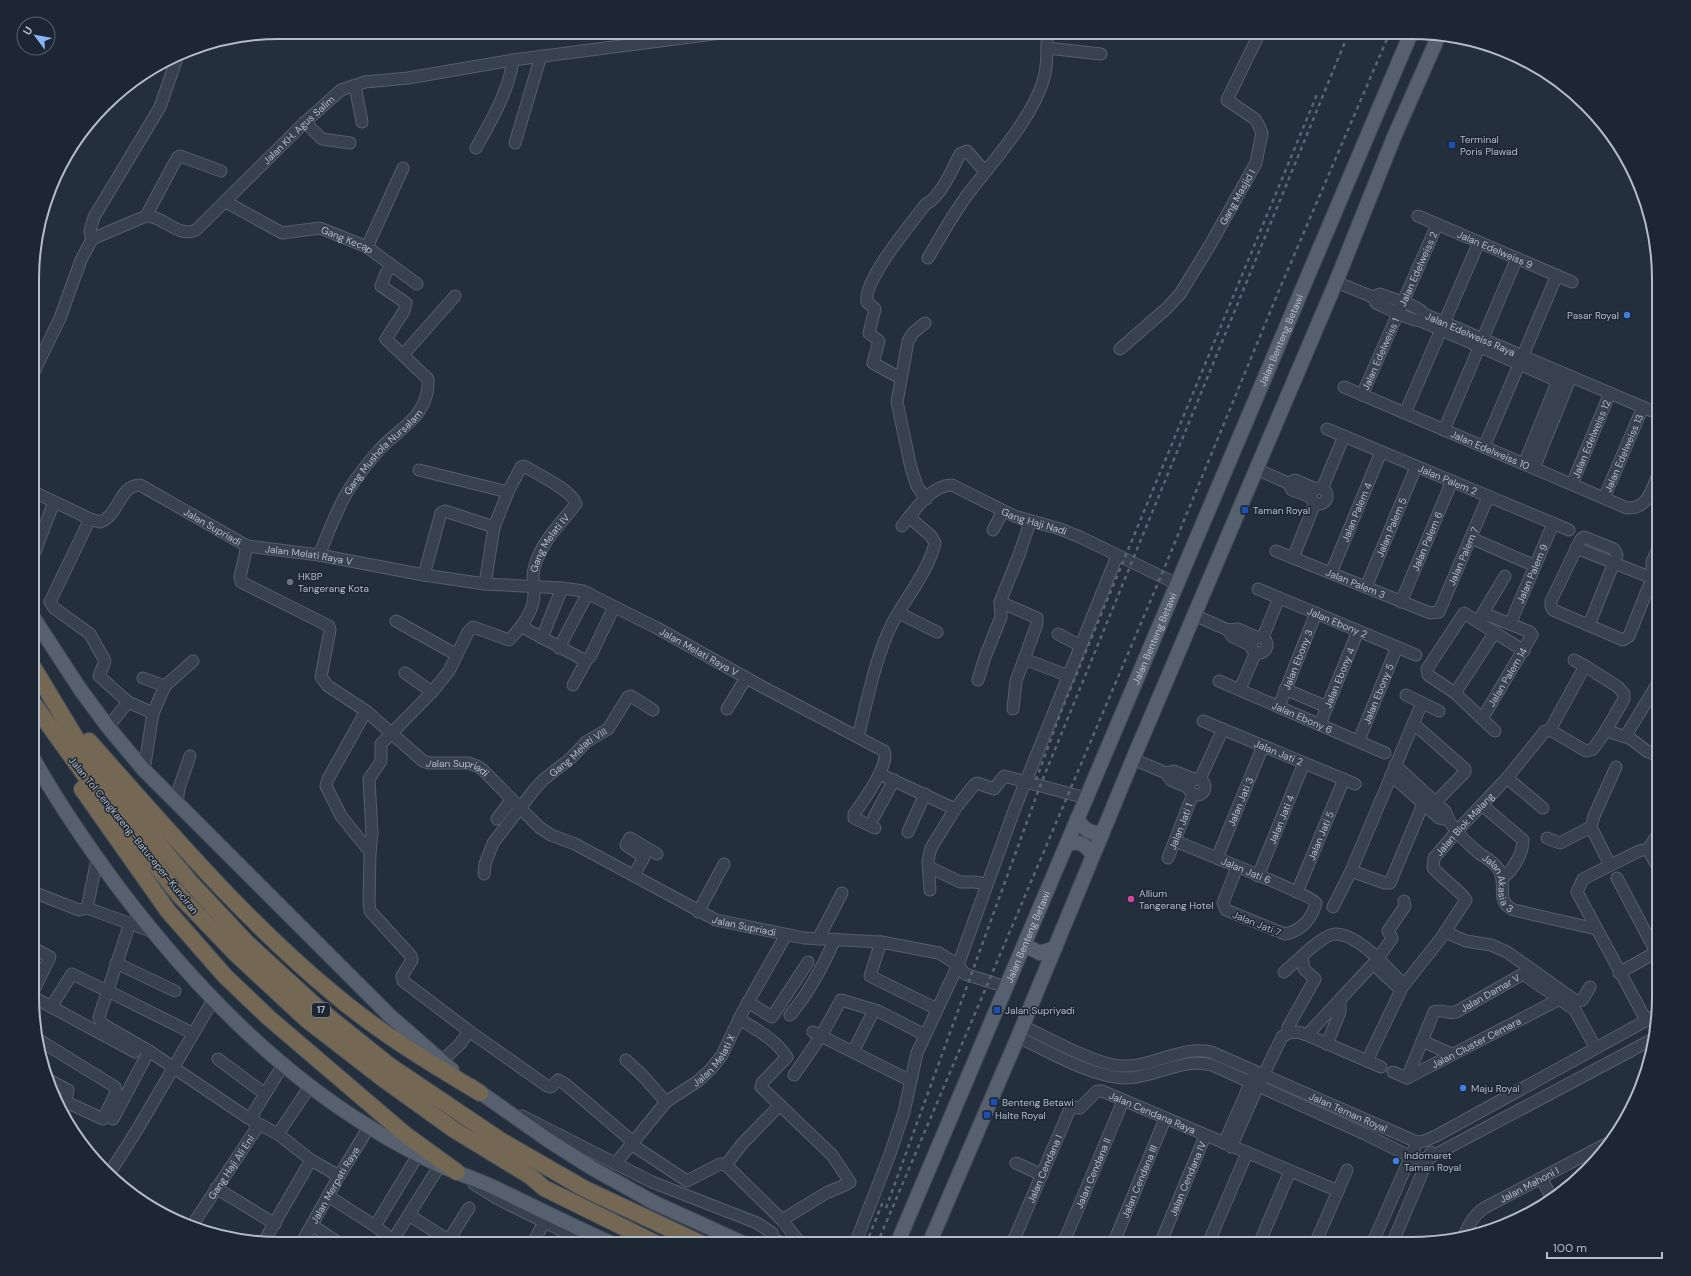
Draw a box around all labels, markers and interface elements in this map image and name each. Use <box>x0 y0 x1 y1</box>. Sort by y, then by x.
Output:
north arrow <box>16 16 56 56</box>
text: U <box>20 24 35 38</box>
street label: Jalan KH. Agus Salim <box>260 93 337 167</box>
place label: Terminal Poris Plawad <box>1460 133 1518 158</box>
marker: Terminal Poris Plawad <box>1447 140 1457 150</box>
street label: Gang Masjid I <box>1217 167 1258 227</box>
street label: Gang Kecap <box>319 223 376 257</box>
street label: Jalan Edelweiss 9 <box>1455 228 1535 271</box>
street label: Jalan Edelweiss 2 <box>1396 229 1440 308</box>
street label: Jalan Benteng Betawi <box>1256 292 1306 388</box>
street label: Jalan Edelweiss Raya <box>1423 309 1517 359</box>
place label: Pasar Royal <box>1567 309 1619 322</box>
marker: Pasar Royal <box>1622 310 1632 320</box>
street label: Jalan Edelweiss 1 <box>1359 316 1402 392</box>
street label: Jalan Edelweiss 12 <box>1569 398 1614 480</box>
street label: Gang Mushola Nursalam <box>341 407 426 497</box>
street label: Jalan Edelweiss 13 <box>1601 412 1646 494</box>
street label: Jalan Edelweiss 10 <box>1449 427 1532 473</box>
street label: Jalan Palem 2 <box>1416 462 1479 498</box>
street label: Jalan Palem 4 <box>1339 481 1375 544</box>
street label: Jalan Palem 5 <box>1373 496 1410 559</box>
place label: Taman Royal <box>1253 504 1310 517</box>
street label: Jalan Supriadi <box>181 505 244 549</box>
street label: Gang Haji Nadi <box>999 505 1069 538</box>
marker: Taman Royal <box>1240 505 1250 515</box>
street label: Jalan Palem 6 <box>1409 510 1445 573</box>
street label: Gang Melati IV <box>527 511 572 574</box>
street label: Jalan Palem 7 <box>1445 525 1482 587</box>
street label: Jalan Melati Raya V <box>264 542 354 568</box>
street label: Jalan Palem 9 <box>1514 542 1551 605</box>
street label: Jalan Palem 3 <box>1324 566 1387 601</box>
place label: HKBP Tangerang Kota <box>298 570 369 595</box>
marker: HKBP Tangerang Kota <box>285 577 295 587</box>
street label: Jalan Benteng Betawi <box>1129 591 1180 686</box>
street label: Jalan Ebony 2 <box>1305 604 1369 641</box>
street label: Jalan Melati Raya V <box>657 625 741 679</box>
street label: Jalan Ebony 3 <box>1280 627 1316 692</box>
street label: Jalan Palem 14 <box>1485 645 1530 709</box>
street label: Jalan Ebony 4 <box>1321 646 1358 710</box>
street label: Jalan Ebony 5 <box>1360 662 1397 726</box>
street label: Jalan Ebony 6 <box>1270 699 1334 736</box>
street label: Gang Melati VIII <box>547 725 610 780</box>
street label: Jalan Jati 2 <box>1252 737 1305 769</box>
street label: Jalan Tol Cengkareng–Batuceper–Kunciran <box>66 754 201 917</box>
street label: Jalan Supriadi <box>424 756 492 779</box>
street label: Jalan Jati 3 <box>1225 775 1257 828</box>
street label: Jalan Blok Malang <box>1433 790 1497 859</box>
street label: Jalan Jati 4 <box>1266 793 1297 846</box>
street label: Jalan Jati 1 <box>1166 801 1196 852</box>
street label: Jalan Jati 5 <box>1305 809 1337 862</box>
street label: Jalan Akasia 3 <box>1480 851 1516 915</box>
street label: Jalan Jati 6 <box>1219 855 1273 887</box>
place label: Allium Tangerang Hotel <box>1139 887 1213 912</box>
street label: Jalan Benteng Betawi <box>1003 889 1053 985</box>
marker: Allium Tangerang Hotel <box>1126 894 1136 904</box>
street label: Jalan Jati 7 <box>1231 908 1283 939</box>
street label: Jalan Supriadi <box>710 913 777 939</box>
street label: Jalan Damar V <box>1458 971 1523 1015</box>
road number: 17 <box>312 1003 330 1017</box>
place label: Jalan Supriyadi <box>1005 1004 1075 1017</box>
marker: Jalan Supriyadi <box>992 1005 1002 1015</box>
street label: Jalan Cluster Cemara <box>1429 1014 1523 1071</box>
street label: Jalan Melati X <box>690 1032 738 1090</box>
place label: Maju Royal <box>1471 1082 1520 1095</box>
marker: Maju Royal <box>1458 1083 1468 1093</box>
street label: Jalan Cendana Raya <box>1107 1089 1197 1137</box>
street label: Jalan Teman Royal <box>1307 1090 1389 1135</box>
place label: Benteng Betawi <box>1002 1096 1074 1109</box>
marker: Benteng Betawi <box>989 1097 999 1107</box>
place label: Halte Royal <box>995 1109 1046 1122</box>
marker: Halte Royal <box>982 1110 992 1120</box>
street label: Gang Haji Ali Eni <box>205 1133 257 1202</box>
street label: Jalan Cendana I <box>1024 1133 1065 1205</box>
street label: Jalan Cendana II <box>1073 1136 1114 1211</box>
street label: Jalan Cendana IV <box>1166 1139 1209 1218</box>
street label: Jalan Cendana III <box>1119 1143 1161 1220</box>
street label: Jalan Merpati Raya <box>308 1144 362 1226</box>
place label: Indomaret Taman Royal <box>1404 1149 1461 1174</box>
marker: Indomaret Taman Royal <box>1391 1156 1401 1166</box>
street label: Jalan Mahoni I <box>1497 1164 1561 1206</box>
scale bar <box>1547 1234 1662 1260</box>
text: 100 m <box>1553 1240 1587 1256</box>

